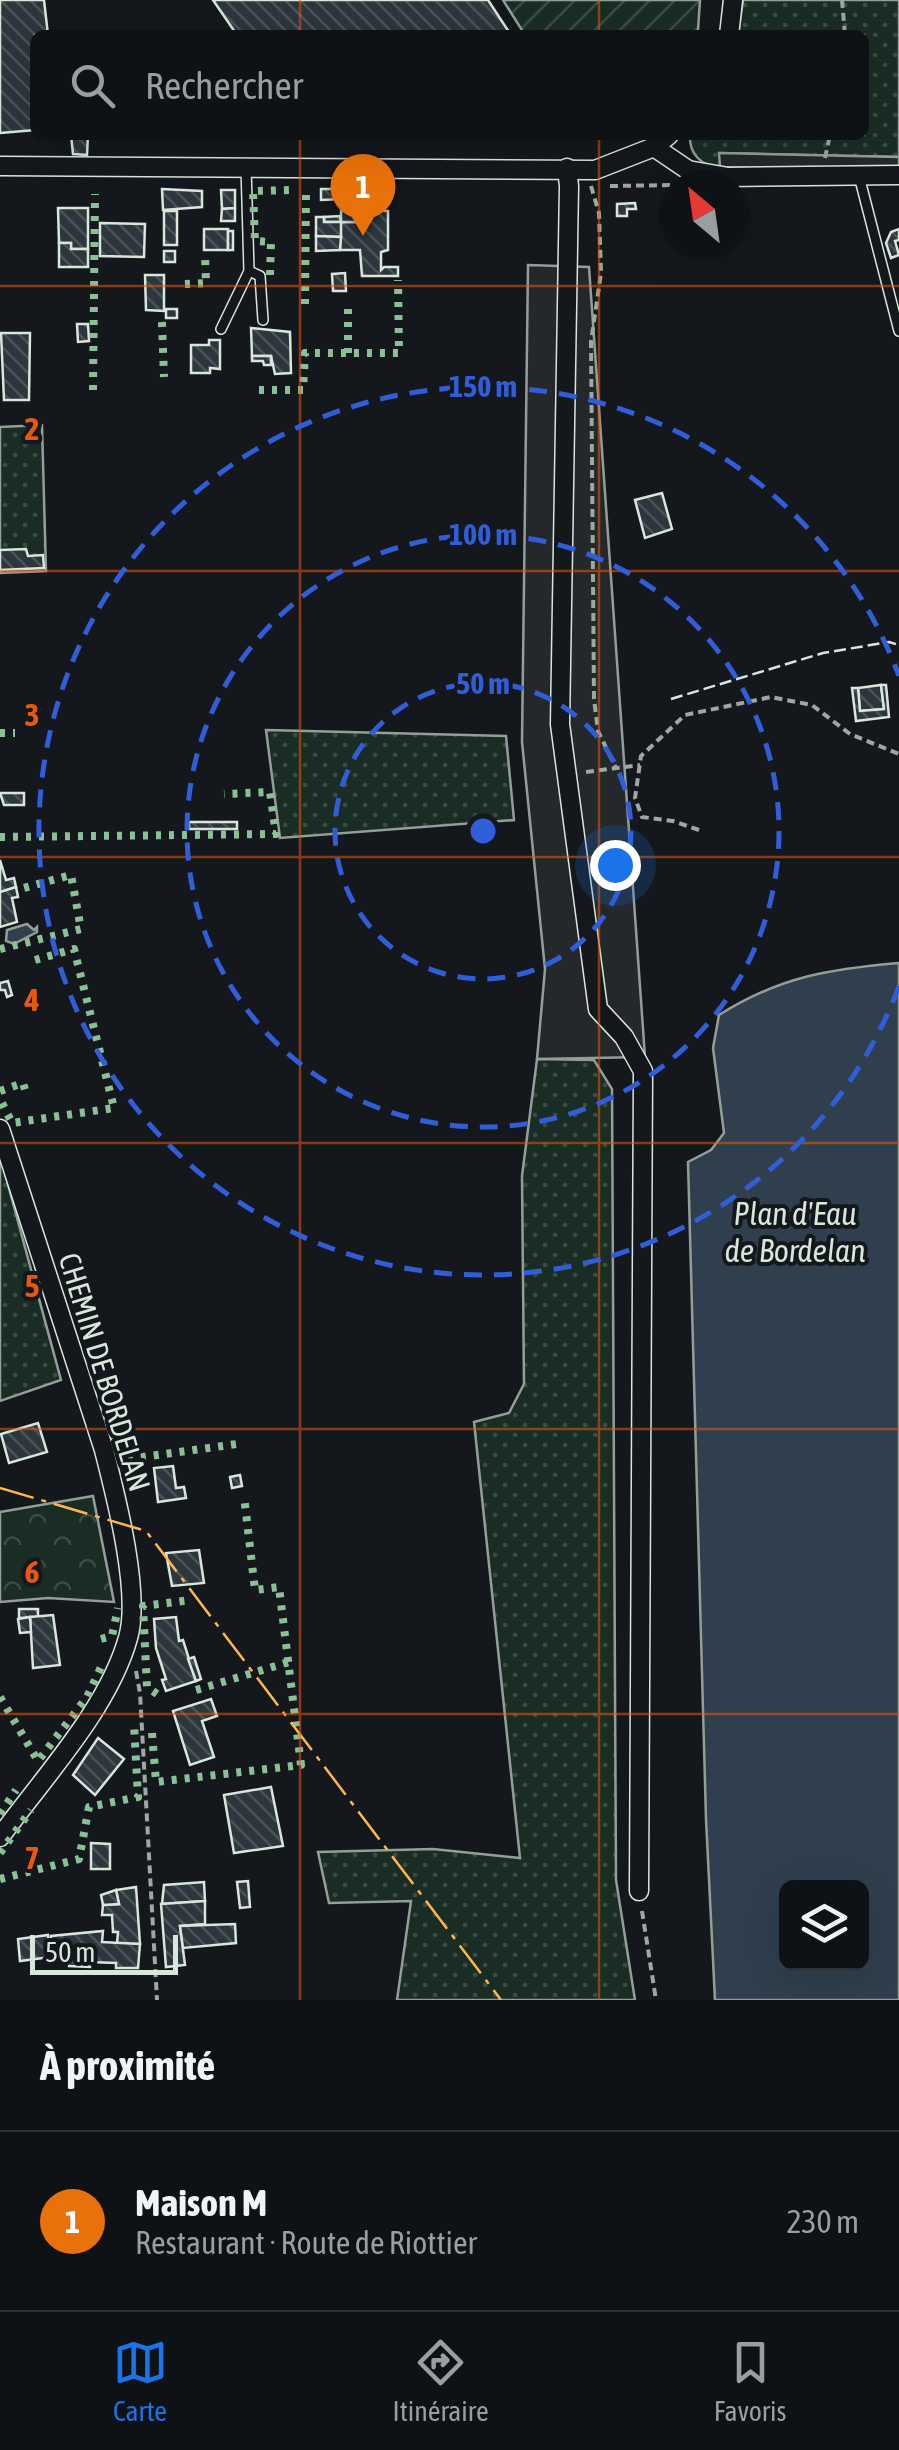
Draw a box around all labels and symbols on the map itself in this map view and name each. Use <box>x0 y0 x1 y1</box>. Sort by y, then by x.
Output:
pin: 1 <box>330 154 396 236</box>
north arrow <box>659 170 749 260</box>
text: 150 m <box>449 369 517 403</box>
text: 2 <box>24 410 40 447</box>
text: 100 m <box>449 517 517 551</box>
text: 50 m <box>456 666 510 700</box>
text: 3 <box>24 696 40 733</box>
centre of rings <box>465 813 501 849</box>
your location <box>590 840 641 891</box>
text: 4 <box>23 981 40 1018</box>
water label: Plan d'Eau de Bordelan <box>725 1195 865 1269</box>
street label: CHEMIN DE BORDELAN <box>53 1249 157 1495</box>
text: 5 <box>24 1267 40 1304</box>
text: 6 <box>24 1553 40 1590</box>
text: 7 <box>24 1839 40 1876</box>
scale bar <box>30 1930 178 1974</box>

